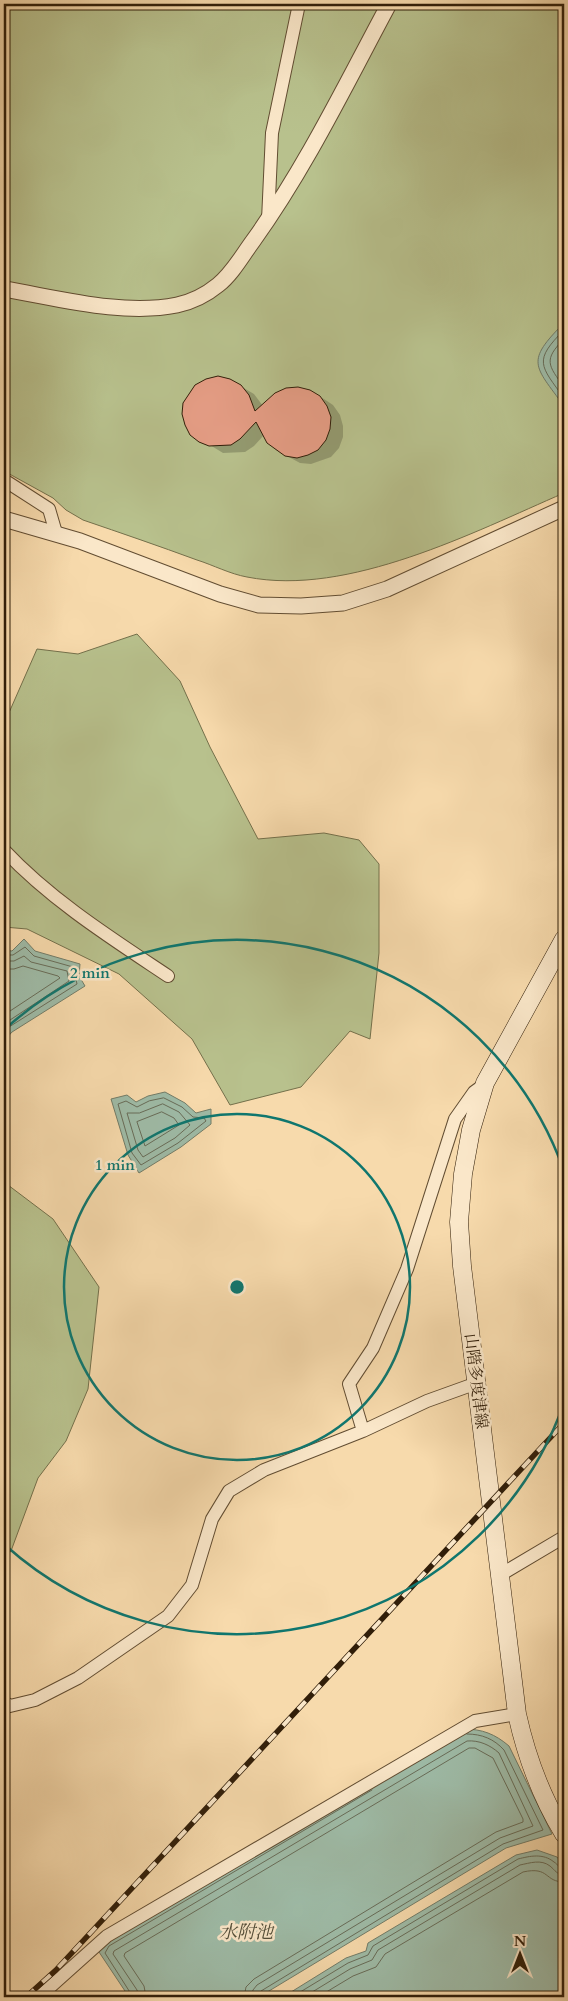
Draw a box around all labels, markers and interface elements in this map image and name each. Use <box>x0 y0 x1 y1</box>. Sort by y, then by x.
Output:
text: 2 min <box>70 963 110 983</box>
text: 1 min <box>95 1155 135 1175</box>
centre of rings <box>228 1278 246 1296</box>
street label: 山階多度津線 <box>459 1332 493 1430</box>
water label: 水附池 <box>219 1920 275 1945</box>
north arrow <box>496 1928 546 1978</box>
text: N <box>514 1932 526 1951</box>

